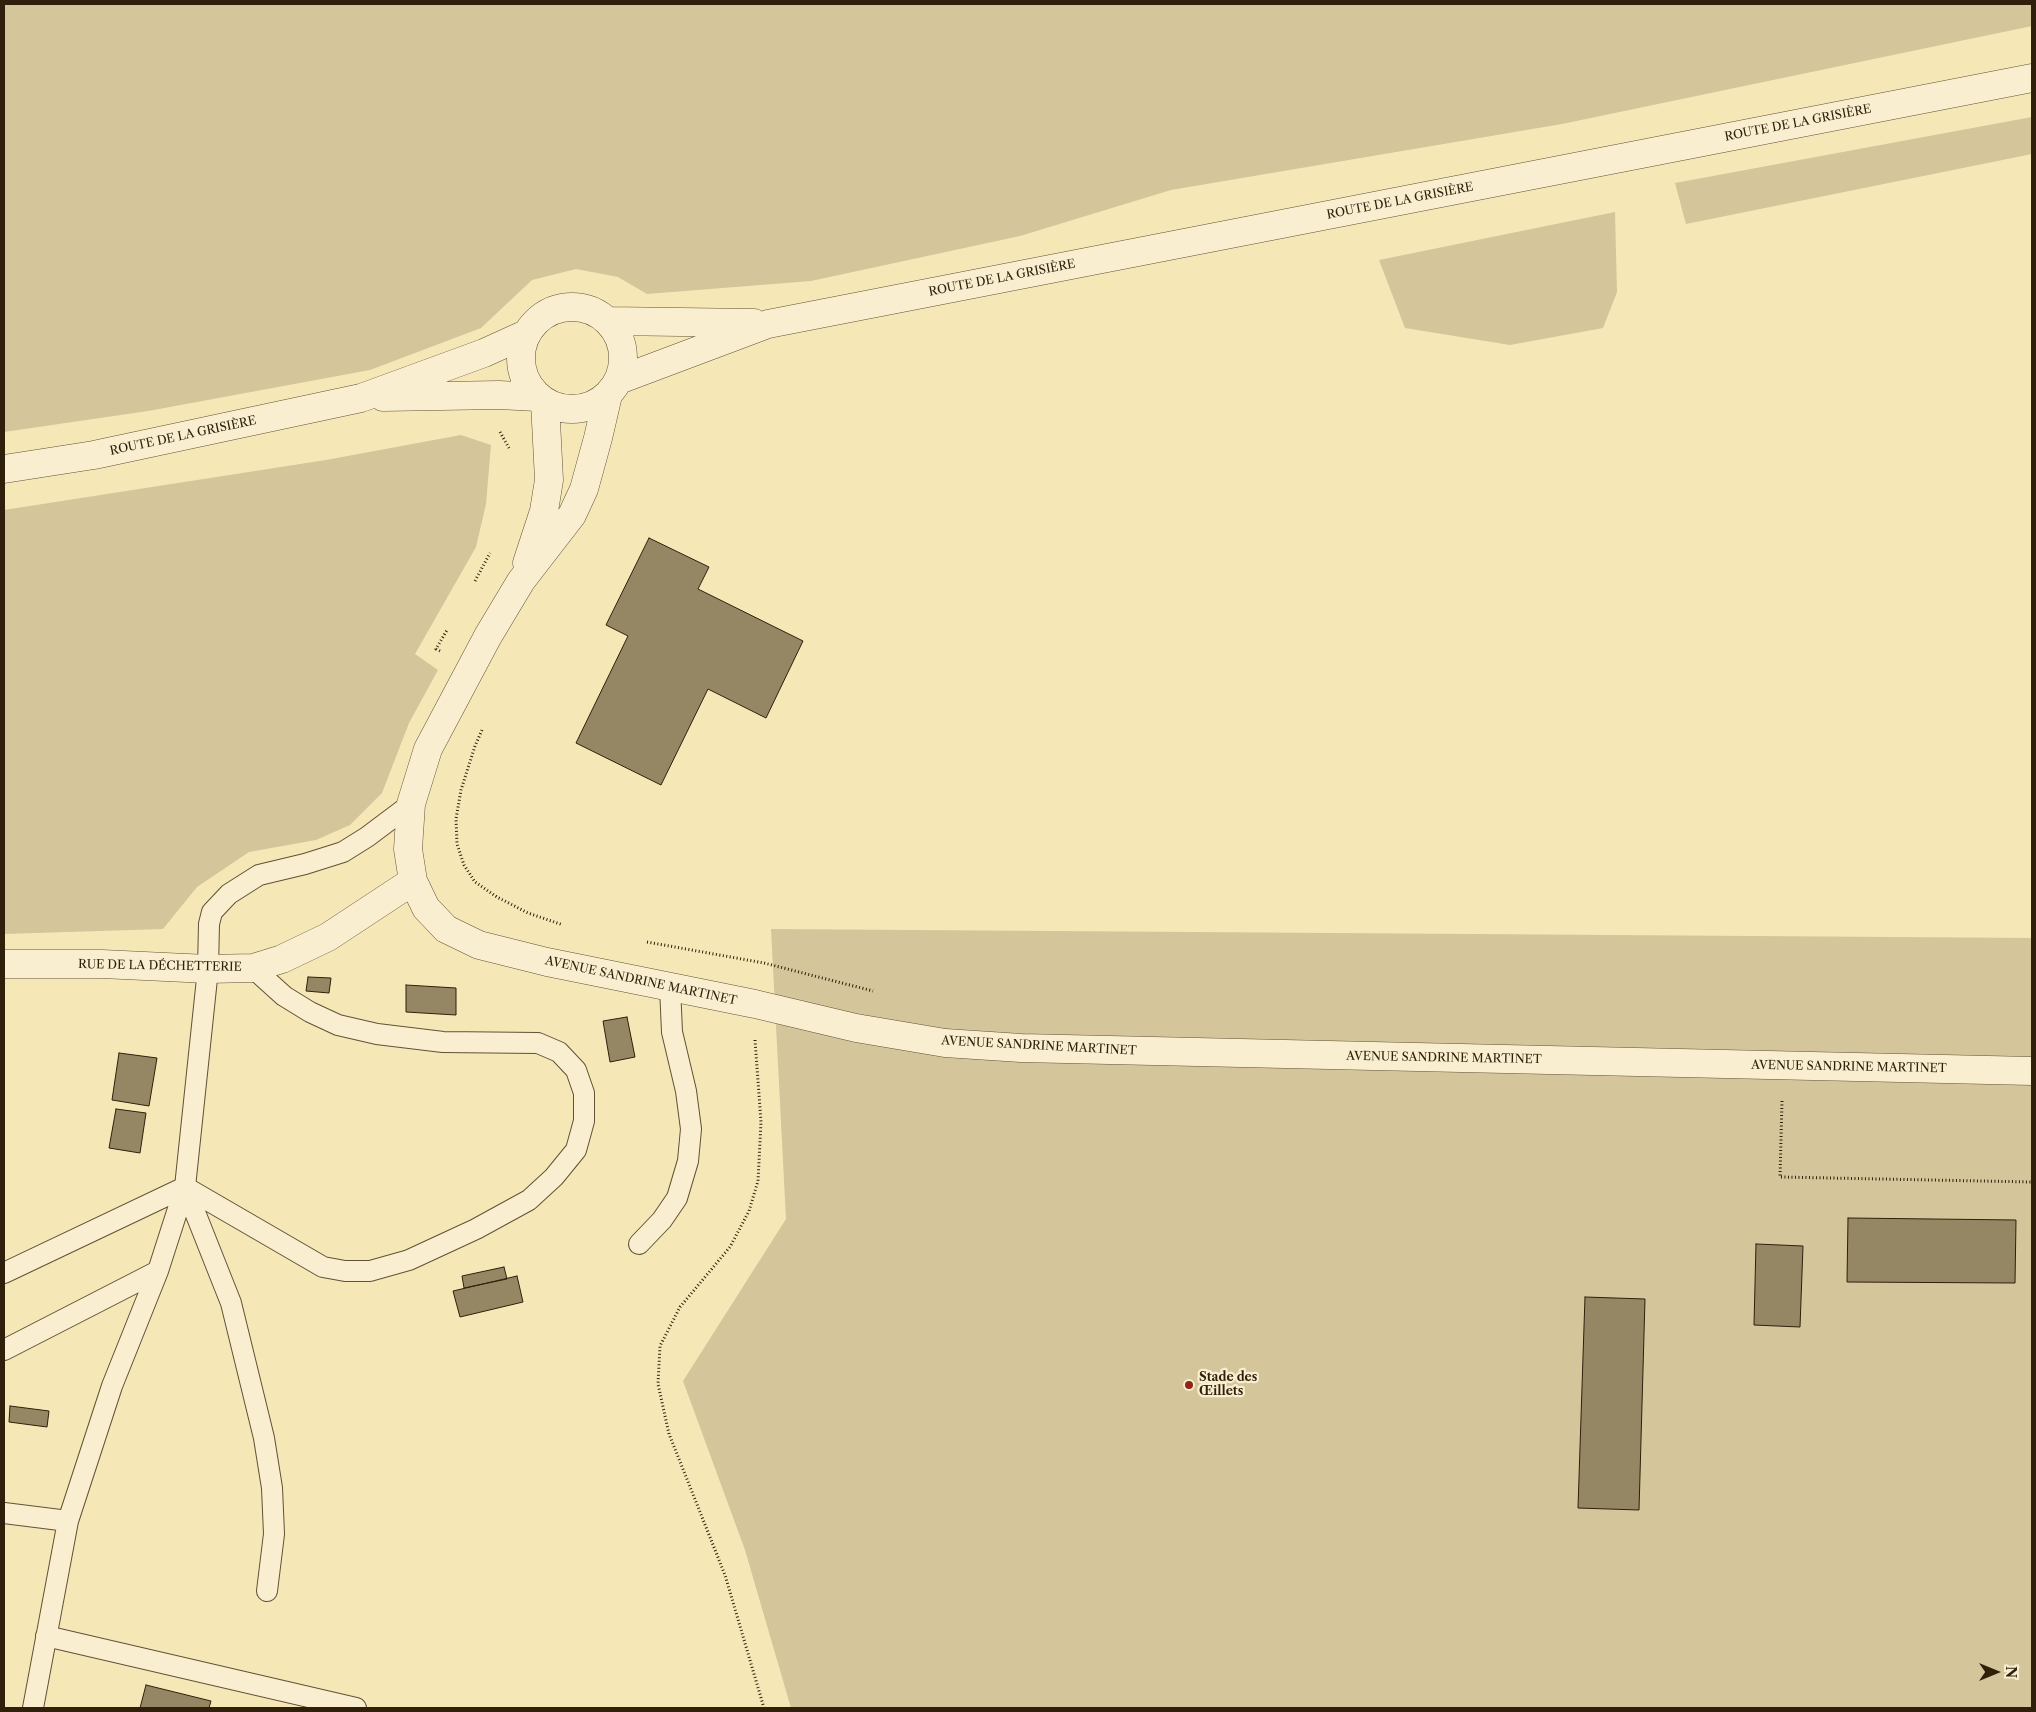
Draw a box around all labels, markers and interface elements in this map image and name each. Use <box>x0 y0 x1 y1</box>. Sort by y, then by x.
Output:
street label: ROUTE DE LA GRISIÈRE <box>1723 102 1873 144</box>
street label: ROUTE DE LA GRISIÈRE <box>1325 180 1475 222</box>
street label: ROUTE DE LA GRISIÈRE <box>927 257 1077 299</box>
street label: ROUTE DE LA GRISIÈRE <box>109 413 257 459</box>
street label: AVENUE SANDRINE MARTINET <box>544 954 738 1008</box>
street label: RUE DE LA DÉCHETTERIE <box>78 957 242 975</box>
street label: AVENUE SANDRINE MARTINET <box>941 1034 1137 1058</box>
street label: AVENUE SANDRINE MARTINET <box>1346 1049 1542 1067</box>
street label: AVENUE SANDRINE MARTINET <box>1751 1058 1947 1076</box>
place label: Stade des Œillets <box>1199 1371 1257 1399</box>
marker: Stade des Œillets <box>1183 1379 1195 1391</box>
north arrow <box>1971 1647 2021 1697</box>
text: N <box>2002 1666 2020 1678</box>

